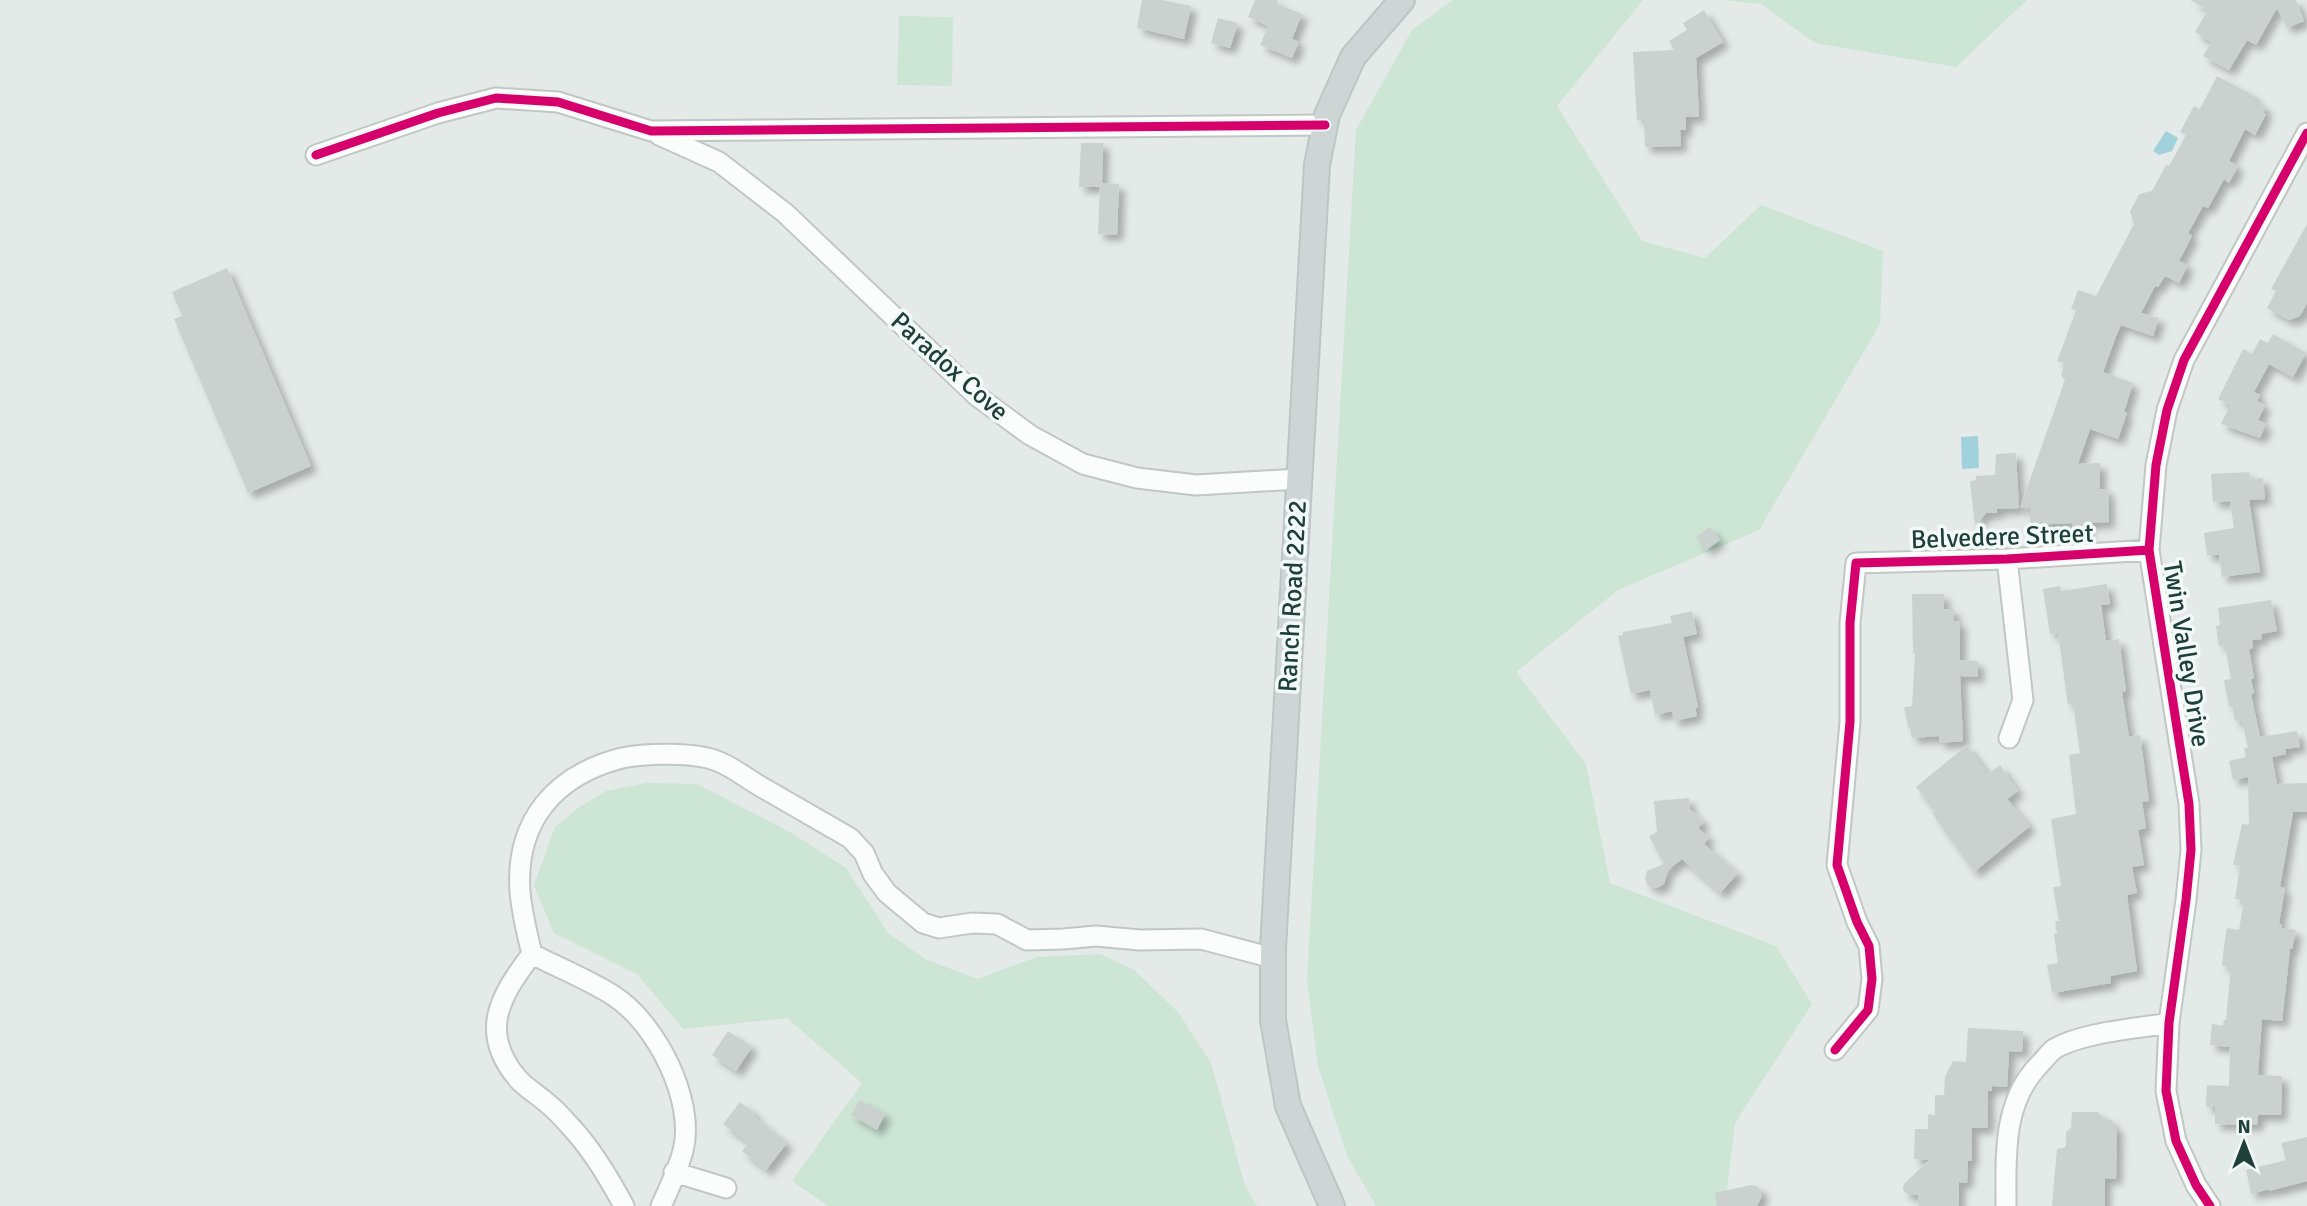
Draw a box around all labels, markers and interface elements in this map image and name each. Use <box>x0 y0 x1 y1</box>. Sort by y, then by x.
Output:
street label: Paradox Cove <box>884 305 1015 428</box>
street label: Ranch Road 2222 <box>1272 499 1314 693</box>
street label: Belvedere Street <box>1910 518 2094 556</box>
street label: Twin Valley Drive <box>2156 559 2216 749</box>
north arrow <box>2209 1108 2279 1178</box>
text: N <box>2237 1115 2251 1139</box>

